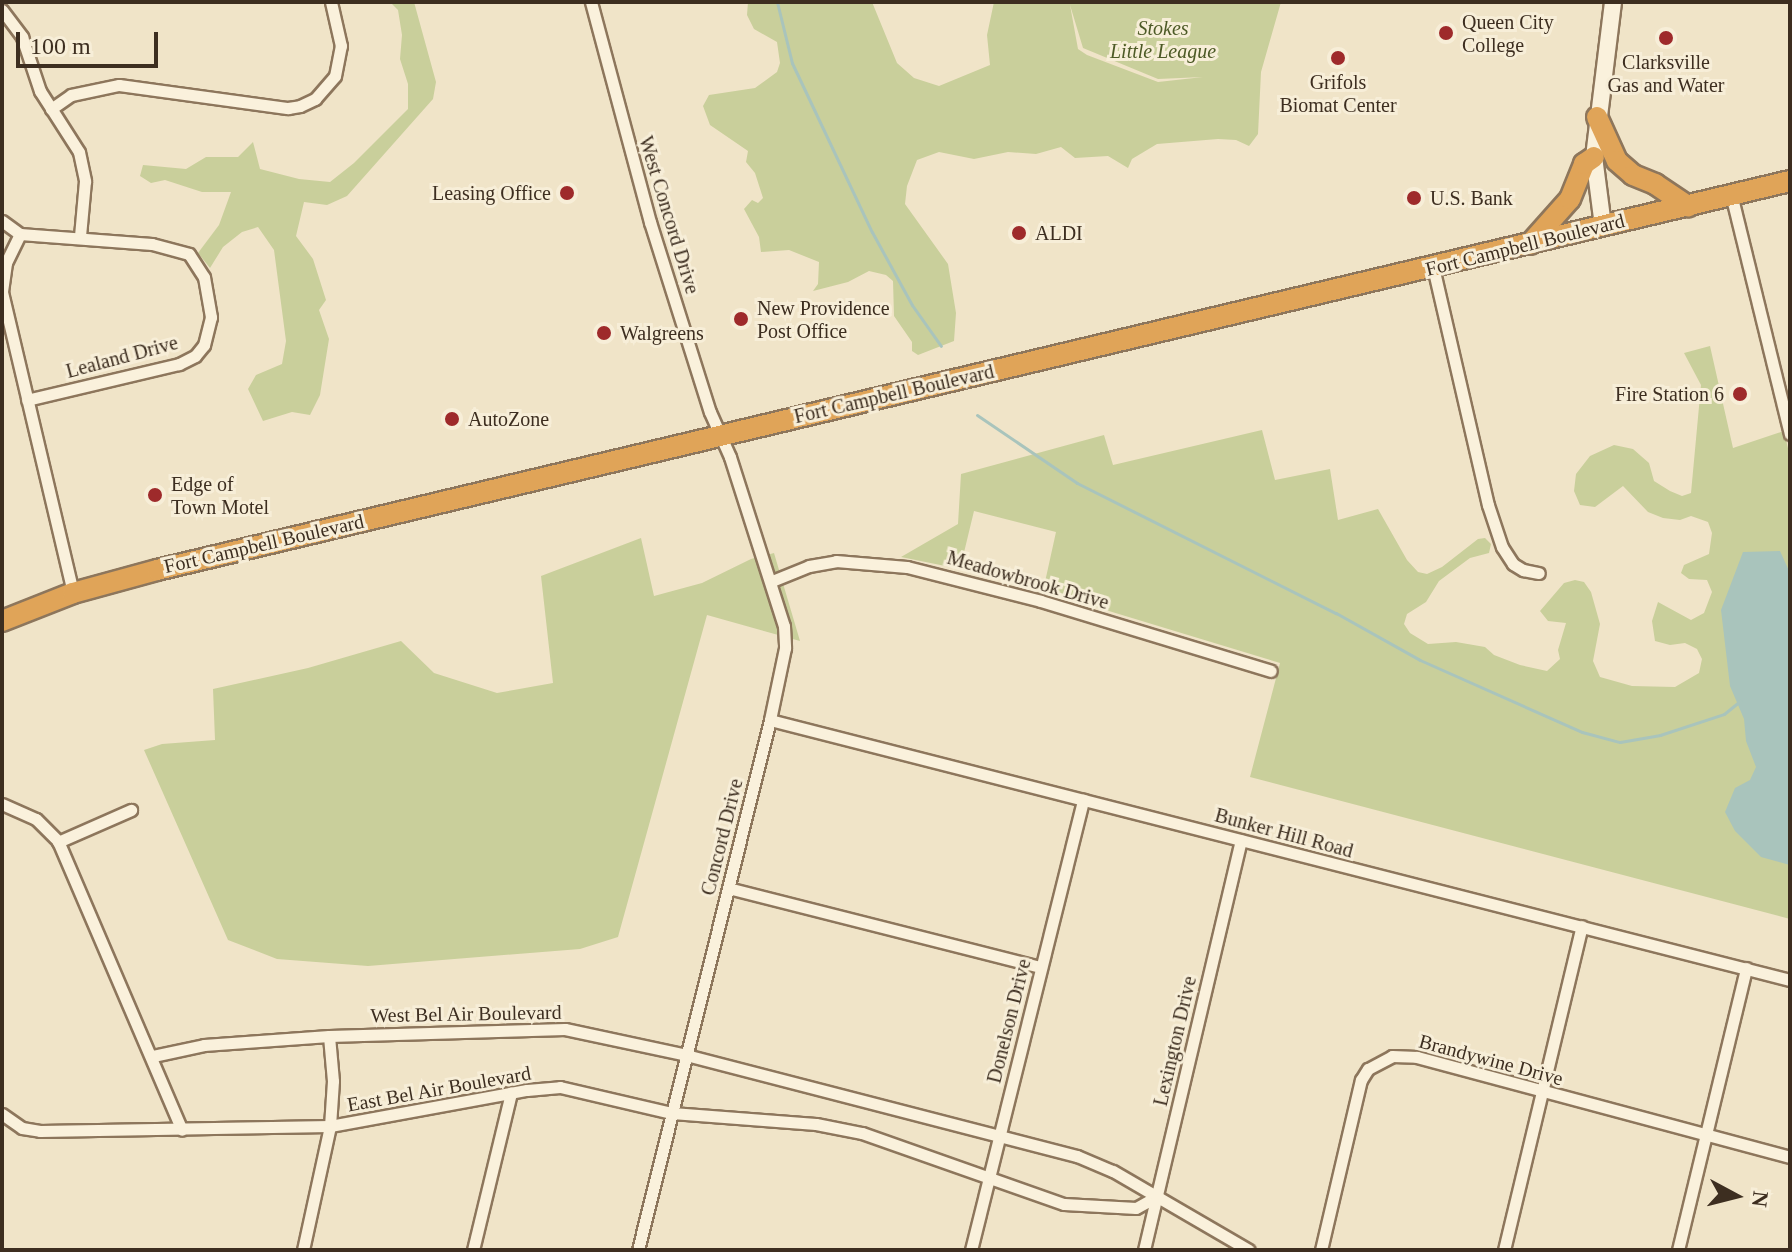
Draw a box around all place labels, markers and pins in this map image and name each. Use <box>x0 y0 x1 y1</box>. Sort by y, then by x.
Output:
place label: Queen City College <box>1462 10 1554 57</box>
marker: Queen City College <box>1437 24 1455 42</box>
marker: Clarksville Gas and Water <box>1657 29 1675 47</box>
marker: Grifols Biomat Center <box>1329 49 1347 67</box>
place label: Clarksville Gas and Water <box>1607 50 1725 97</box>
place label: Grifols Biomat Center <box>1279 70 1397 117</box>
place label: Leasing Office <box>432 181 551 205</box>
marker: Leasing Office <box>558 184 576 202</box>
place label: U.S. Bank <box>1430 186 1513 210</box>
marker: U.S. Bank <box>1405 189 1423 207</box>
place label: ALDI <box>1035 221 1083 245</box>
marker: ALDI <box>1010 224 1028 242</box>
place label: New Providence Post Office <box>757 296 890 343</box>
marker: New Providence Post Office <box>732 310 750 328</box>
place label: Walgreens <box>620 321 704 345</box>
marker: Walgreens <box>595 324 613 342</box>
place label: Fire Station 6 <box>1615 382 1724 406</box>
marker: Fire Station 6 <box>1731 385 1749 403</box>
place label: AutoZone <box>468 407 549 431</box>
marker: AutoZone <box>443 410 461 428</box>
place label: Edge of Town Motel <box>171 472 269 519</box>
marker: Edge of Town Motel <box>146 486 164 504</box>

